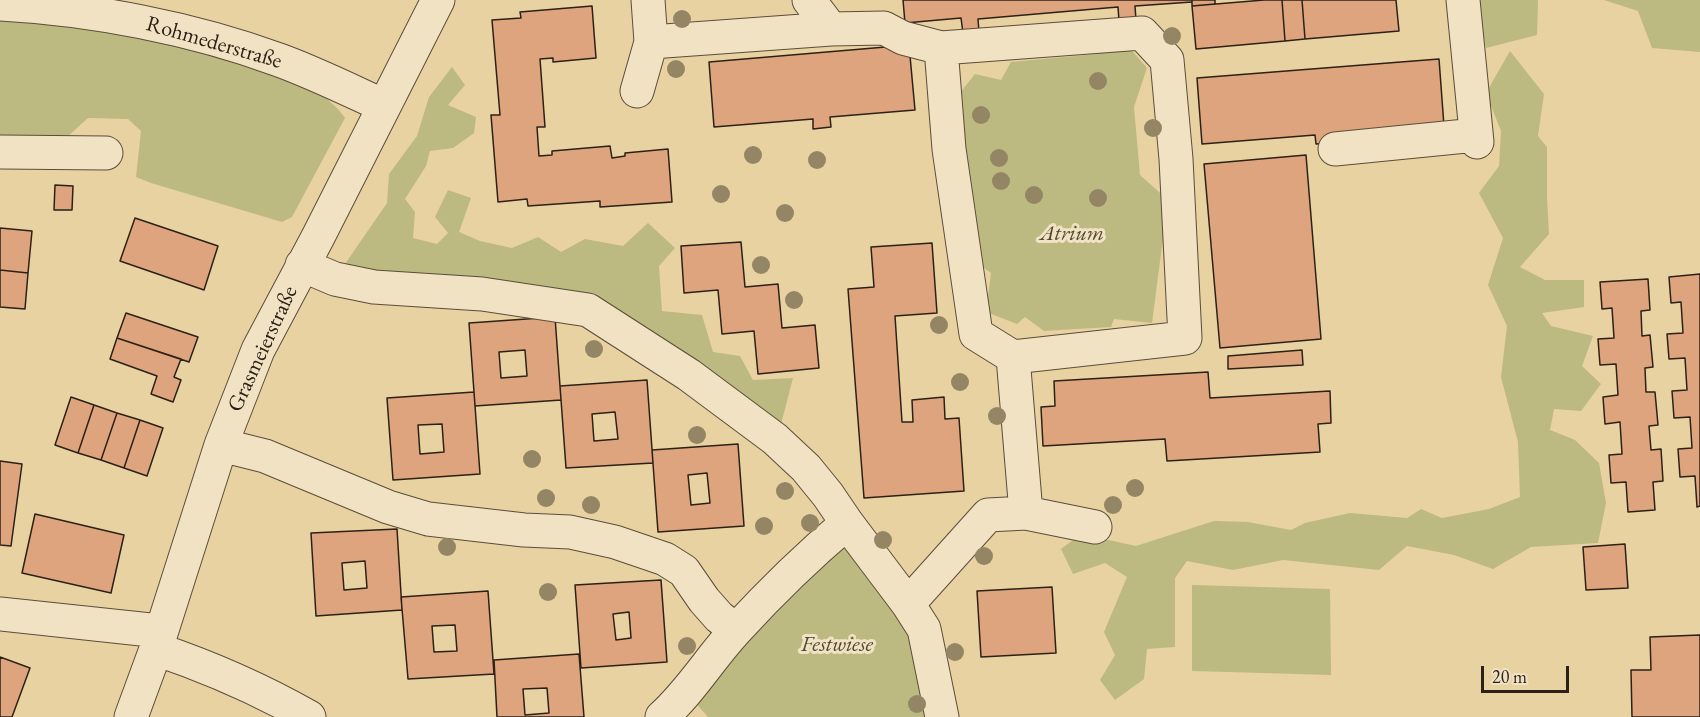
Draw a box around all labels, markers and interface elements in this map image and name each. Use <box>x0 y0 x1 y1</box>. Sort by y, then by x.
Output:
street label: Rohmederstraße <box>143 11 285 75</box>
park label: Atrium <box>1040 221 1104 247</box>
street label: Grasmeierstraße <box>222 282 304 416</box>
park label: Festwiese <box>801 632 873 658</box>
scale bar <box>1484 654 1572 692</box>
text: 20 m <box>1492 665 1527 688</box>

